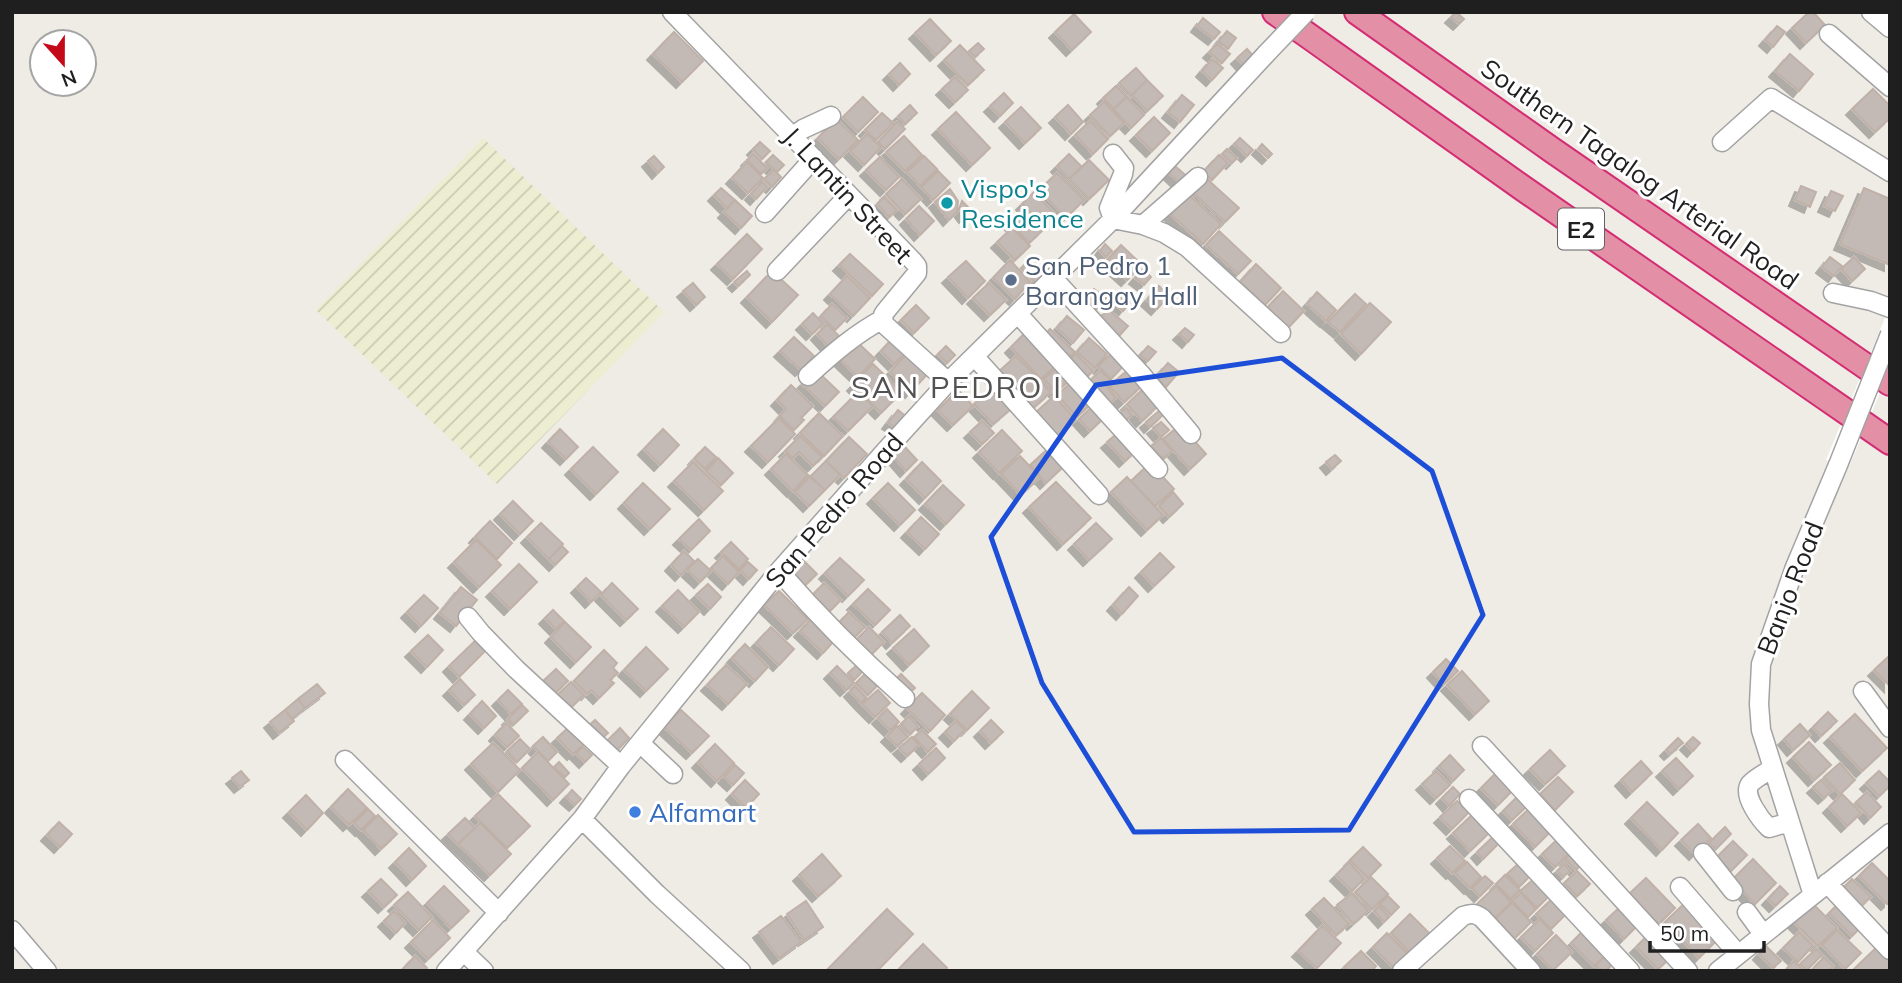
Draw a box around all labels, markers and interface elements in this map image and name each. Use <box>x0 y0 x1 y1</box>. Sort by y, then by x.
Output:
north arrow <box>28 28 98 98</box>
street label: Southern Tagalog Arterial Road <box>1475 51 1805 297</box>
text: N <box>58 65 80 93</box>
street label: J. Lantin Street <box>776 120 920 270</box>
place label: Vispo's Residence <box>961 172 1084 235</box>
marker: Vispo's Residence <box>939 195 955 211</box>
road number: E2 <box>1558 209 1604 250</box>
place label: San Pedro 1 Barangay Hall <box>1025 249 1198 312</box>
marker: San Pedro 1 Barangay Hall <box>1003 272 1019 288</box>
district label: SAN PEDRO I <box>851 368 1063 406</box>
street label: San Pedro Road <box>758 426 910 594</box>
street label: Banjo Road <box>1749 517 1831 659</box>
place label: Alfamart <box>649 796 756 829</box>
marker: Alfamart <box>627 804 643 820</box>
scale bar <box>1650 909 1764 953</box>
text: 50 m <box>1660 920 1709 946</box>

